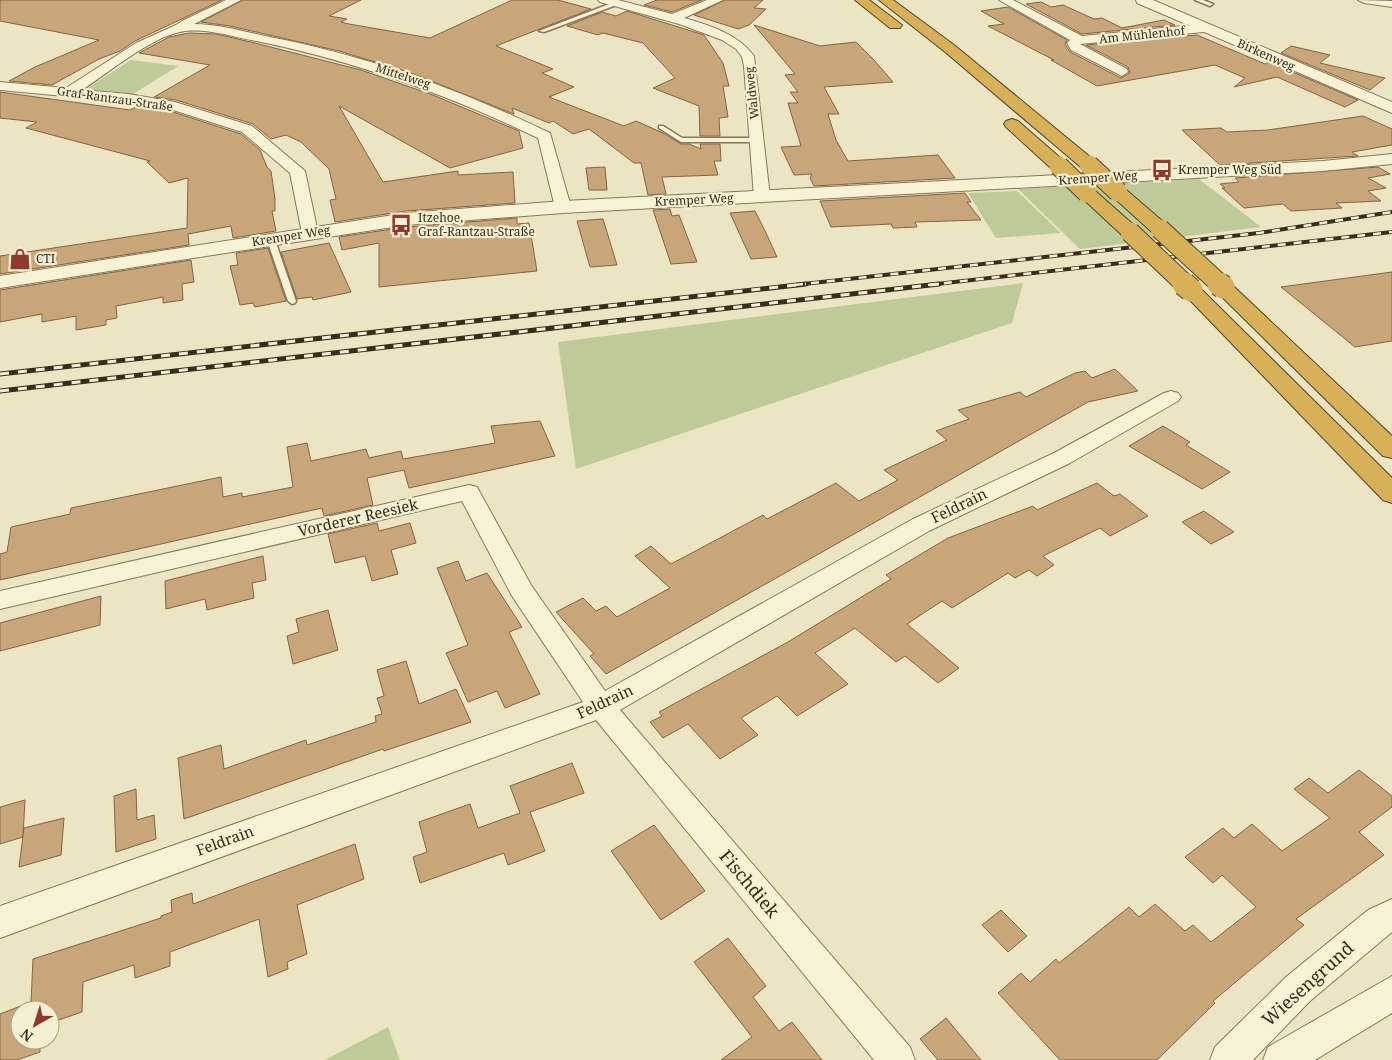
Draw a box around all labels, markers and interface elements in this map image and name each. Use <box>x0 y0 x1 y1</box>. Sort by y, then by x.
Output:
street label: Am Mühlenhof <box>1098 21 1187 47</box>
street label: Birkenweg <box>1235 34 1298 75</box>
street label: Mittelweg <box>373 59 433 93</box>
street label: Waldweg <box>740 65 763 120</box>
street label: Graf-Rantzau-Straße <box>56 82 174 115</box>
bus stop icon: Kremper Weg Süd <box>1149 157 1175 183</box>
place label: Kremper Weg Süd <box>1178 161 1282 178</box>
street label: Kremper Weg <box>1058 166 1139 189</box>
street label: Kremper Weg <box>654 189 734 210</box>
place label: Itzehoe, Graf-Rantzau-Straße <box>418 209 535 240</box>
bus stop icon: Itzehoe, Graf-Rantzau-Straße <box>388 212 414 238</box>
street label: Kremper Weg <box>251 221 332 250</box>
shop icon: CTI <box>7 246 33 272</box>
place label: CTI <box>36 250 55 267</box>
street label: Feldrain <box>927 483 990 527</box>
street label: Vorderer Reesiek <box>296 493 420 541</box>
street label: Feldrain <box>573 679 636 723</box>
street label: Feldrain <box>193 820 256 860</box>
street label: Fischdiek <box>714 844 786 923</box>
street label: Wiesengrund <box>1256 936 1358 1031</box>
north arrow <box>10 1000 60 1050</box>
text: N <box>16 1025 37 1046</box>

